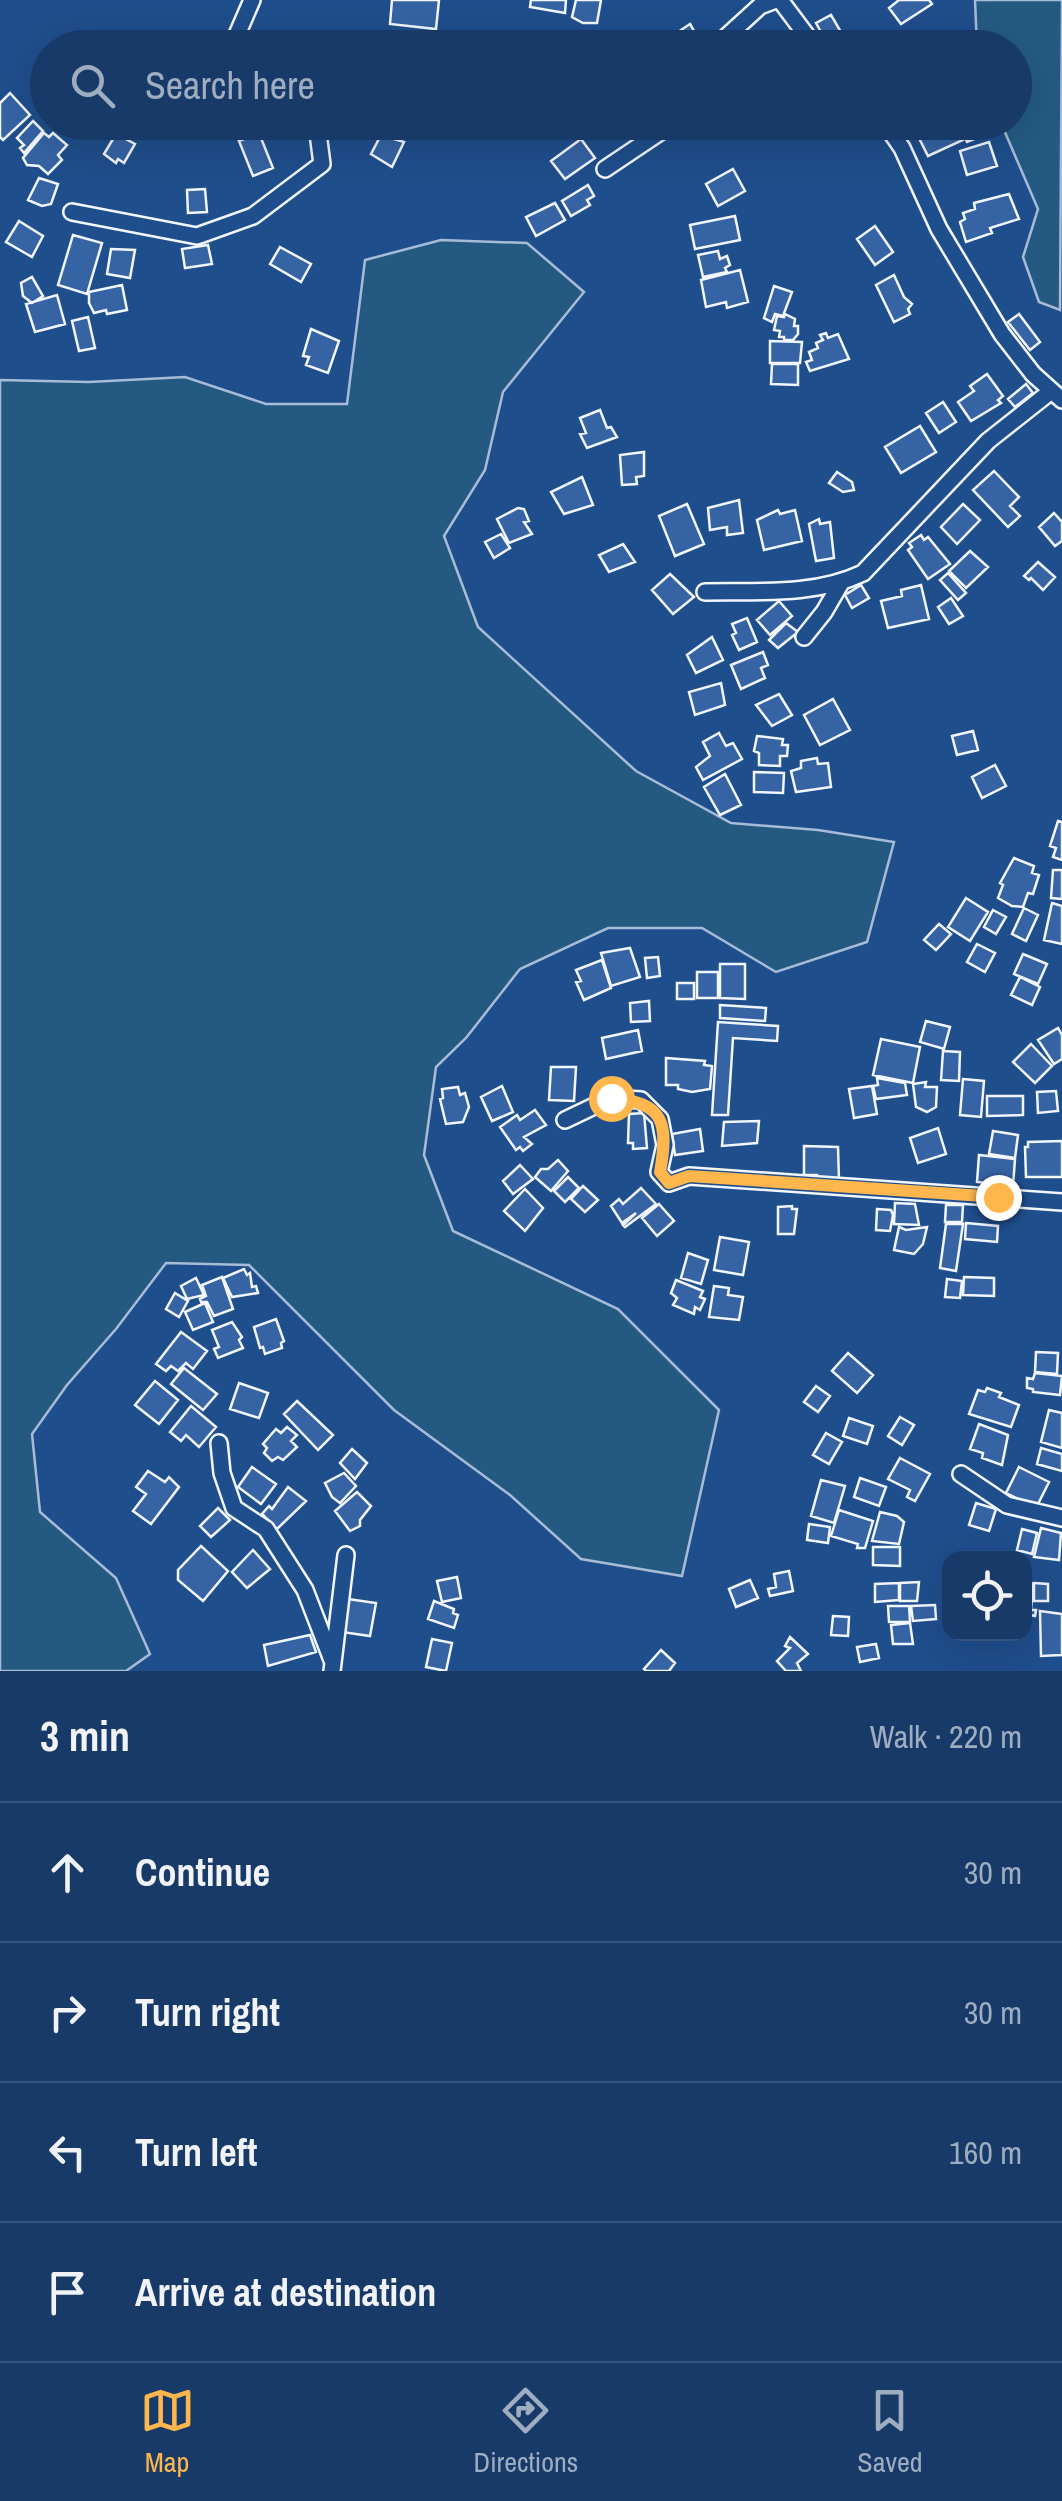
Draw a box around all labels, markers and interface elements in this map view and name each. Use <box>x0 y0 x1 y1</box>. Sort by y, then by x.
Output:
search box <box>30 30 1032 140</box>
icon: search <box>65 58 120 113</box>
text: Search here <box>145 60 315 111</box>
route start <box>589 1076 635 1122</box>
route end <box>976 1175 1022 1221</box>
map controls <box>942 1551 1032 1641</box>
button: locate <box>942 1551 1032 1641</box>
text: 3 min <box>40 1708 130 1764</box>
text: Walk · 220 m <box>870 1715 1022 1758</box>
icon: ahead <box>40 1845 95 1900</box>
text: Continue <box>135 1847 270 1898</box>
text: 30 m <box>964 1851 1022 1894</box>
icon: right <box>40 1985 95 2040</box>
text: Turn right <box>135 1987 280 2038</box>
text: 30 m <box>964 1991 1022 2034</box>
icon: left <box>40 2125 95 2180</box>
text: Turn left <box>135 2127 257 2178</box>
text: 160 m <box>949 2131 1022 2174</box>
icon: arrive <box>40 2265 95 2320</box>
text: Arrive at destination <box>135 2267 436 2318</box>
tab: Map <box>140 2383 195 2481</box>
tab: Directions <box>474 2383 578 2481</box>
tab: Saved <box>857 2383 922 2481</box>

